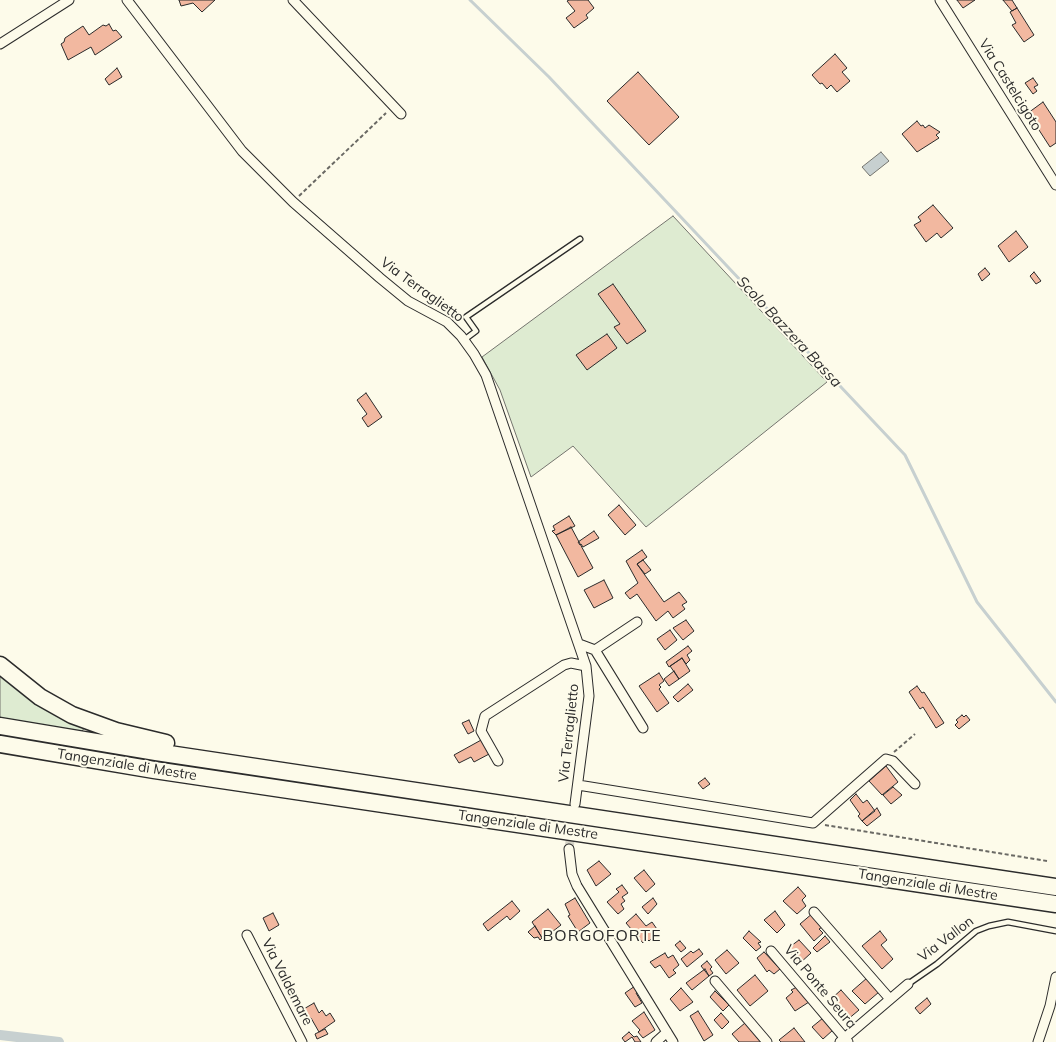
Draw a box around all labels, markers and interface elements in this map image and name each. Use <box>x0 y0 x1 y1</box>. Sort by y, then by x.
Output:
street label: Via Castelcigoto <box>975 36 1045 134</box>
street label: Via Terraglietto <box>377 254 467 326</box>
water label: Scolo Bazzera Bassa <box>733 273 845 391</box>
street label: Via Terraglietto <box>555 683 583 783</box>
street label: Tangenziale di Mestre <box>56 746 198 784</box>
street label: Tangenziale di Mestre <box>457 807 599 843</box>
street label: Tangenziale di Mestre <box>857 866 999 904</box>
street label: Via Vallon <box>915 913 977 965</box>
district label: BORGOFORTE <box>541 926 663 946</box>
street label: Via Valdemare <box>258 936 316 1028</box>
street label: Via Ponte Seura <box>780 942 860 1032</box>

